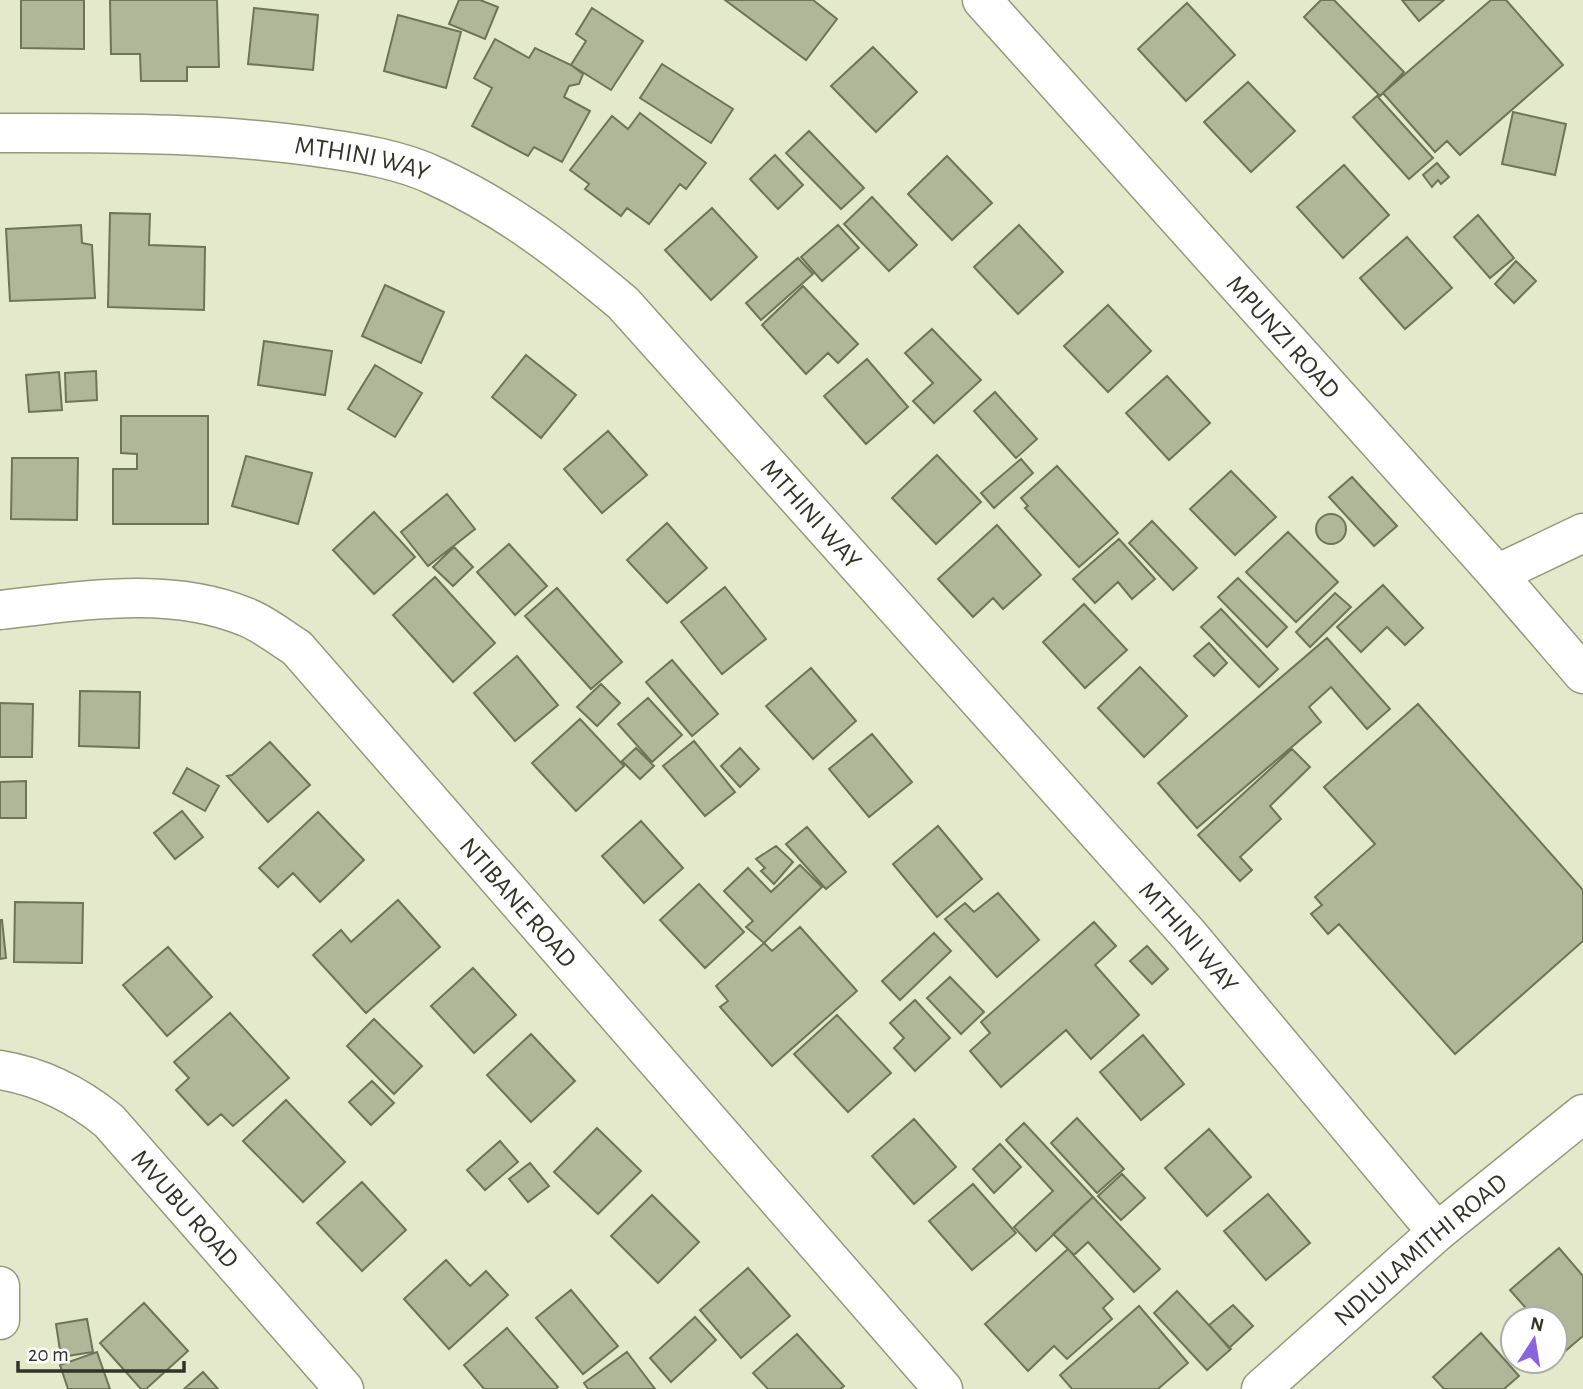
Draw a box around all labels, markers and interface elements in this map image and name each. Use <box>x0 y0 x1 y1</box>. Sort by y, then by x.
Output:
street label: MTHINI WAY <box>293 132 433 186</box>
street label: MPUNZI ROAD <box>1222 271 1345 404</box>
street label: MTHINI WAY <box>755 455 867 574</box>
street label: NTIBANE ROAD <box>455 833 581 973</box>
street label: MTHINI WAY <box>1134 877 1243 998</box>
street label: MVUBU ROAD <box>126 1145 243 1273</box>
street label: NDLULAMITHI ROAD <box>1330 1169 1512 1331</box>
north arrow <box>1499 1305 1569 1375</box>
text: N <box>1529 1314 1546 1336</box>
scale bar <box>18 1330 184 1374</box>
text: 20 m <box>28 1344 69 1365</box>

